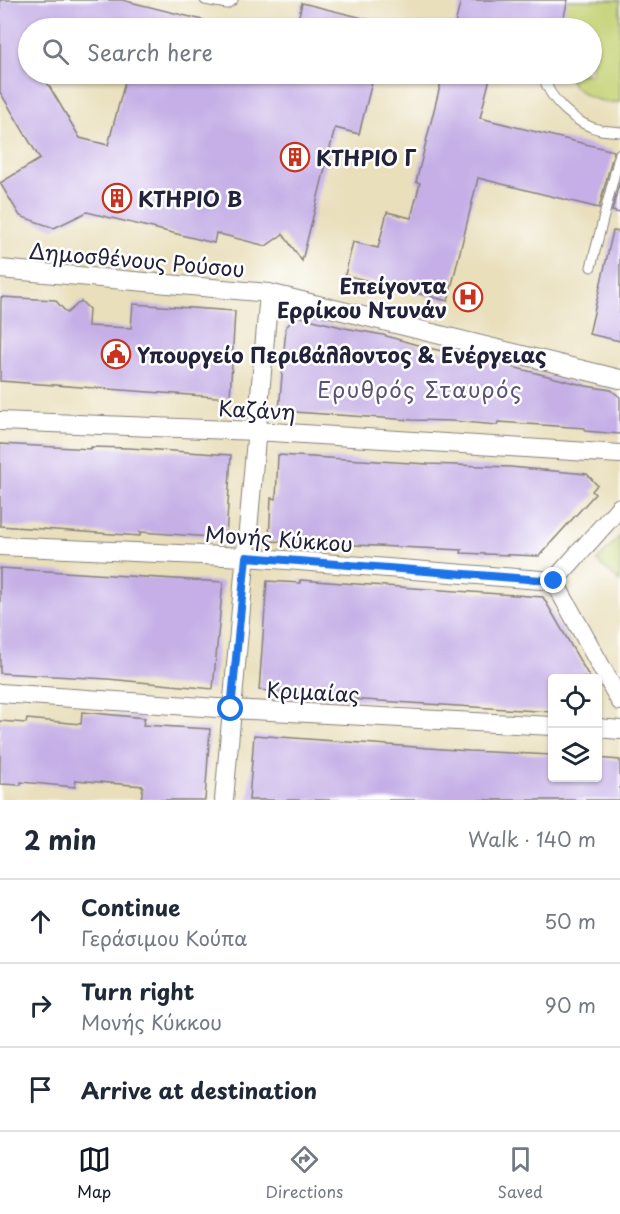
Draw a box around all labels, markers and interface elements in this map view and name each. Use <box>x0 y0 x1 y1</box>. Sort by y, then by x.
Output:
search box <box>18 18 602 84</box>
icon: search <box>39 35 72 68</box>
text: Search here <box>87 35 213 68</box>
building icon: ΚΤΗΡΙΟ Γ <box>279 141 311 173</box>
place label: ΚΤΗΡΙΟ Γ <box>316 141 417 173</box>
building icon: ΚΤΗΡΙΟ Β <box>101 182 133 214</box>
place label: ΚΤΗΡΙΟ Β <box>138 182 242 214</box>
street label: Δημοσθένους Ρούσου <box>28 234 246 284</box>
place label: Επείγοντα Ερρίκου Ντυνάν <box>277 269 448 325</box>
hospital icon: Επείγοντα Ερρίκου Ντυνάν <box>452 281 484 313</box>
public building icon: Υπουργείο Περιβάλλοντος & Ενέργειας <box>100 338 132 370</box>
place label: Υπουργείο Περιβάλλοντος & Ενέργειας <box>137 338 546 370</box>
district label: Ερυθρός Σταυρός <box>317 372 523 405</box>
street label: Καζάνη <box>218 391 296 427</box>
street label: Μονής Κύκκου <box>204 517 354 559</box>
route end <box>540 567 566 593</box>
street label: Κριμαίας <box>266 673 360 709</box>
map controls <box>548 674 602 782</box>
button: locate <box>548 674 602 728</box>
route start <box>217 695 243 721</box>
button: layers <box>548 728 602 782</box>
text: 2 min <box>24 820 97 859</box>
text: Walk · 140 m <box>468 824 596 854</box>
text: Continue <box>81 890 180 923</box>
icon: ahead <box>24 905 57 938</box>
text: 50 m <box>544 906 596 936</box>
text: Γεράσιμου Κούπα <box>81 923 247 953</box>
text: Turn right <box>81 974 194 1007</box>
icon: right <box>24 989 57 1022</box>
text: 90 m <box>545 990 596 1020</box>
text: Μονής Κύκκου <box>81 1007 222 1037</box>
icon: arrive <box>24 1073 57 1106</box>
text: Arrive at destination <box>81 1073 317 1106</box>
tab: Map <box>77 1143 111 1203</box>
tab: Directions <box>265 1143 343 1203</box>
tab: Saved <box>497 1143 543 1203</box>

